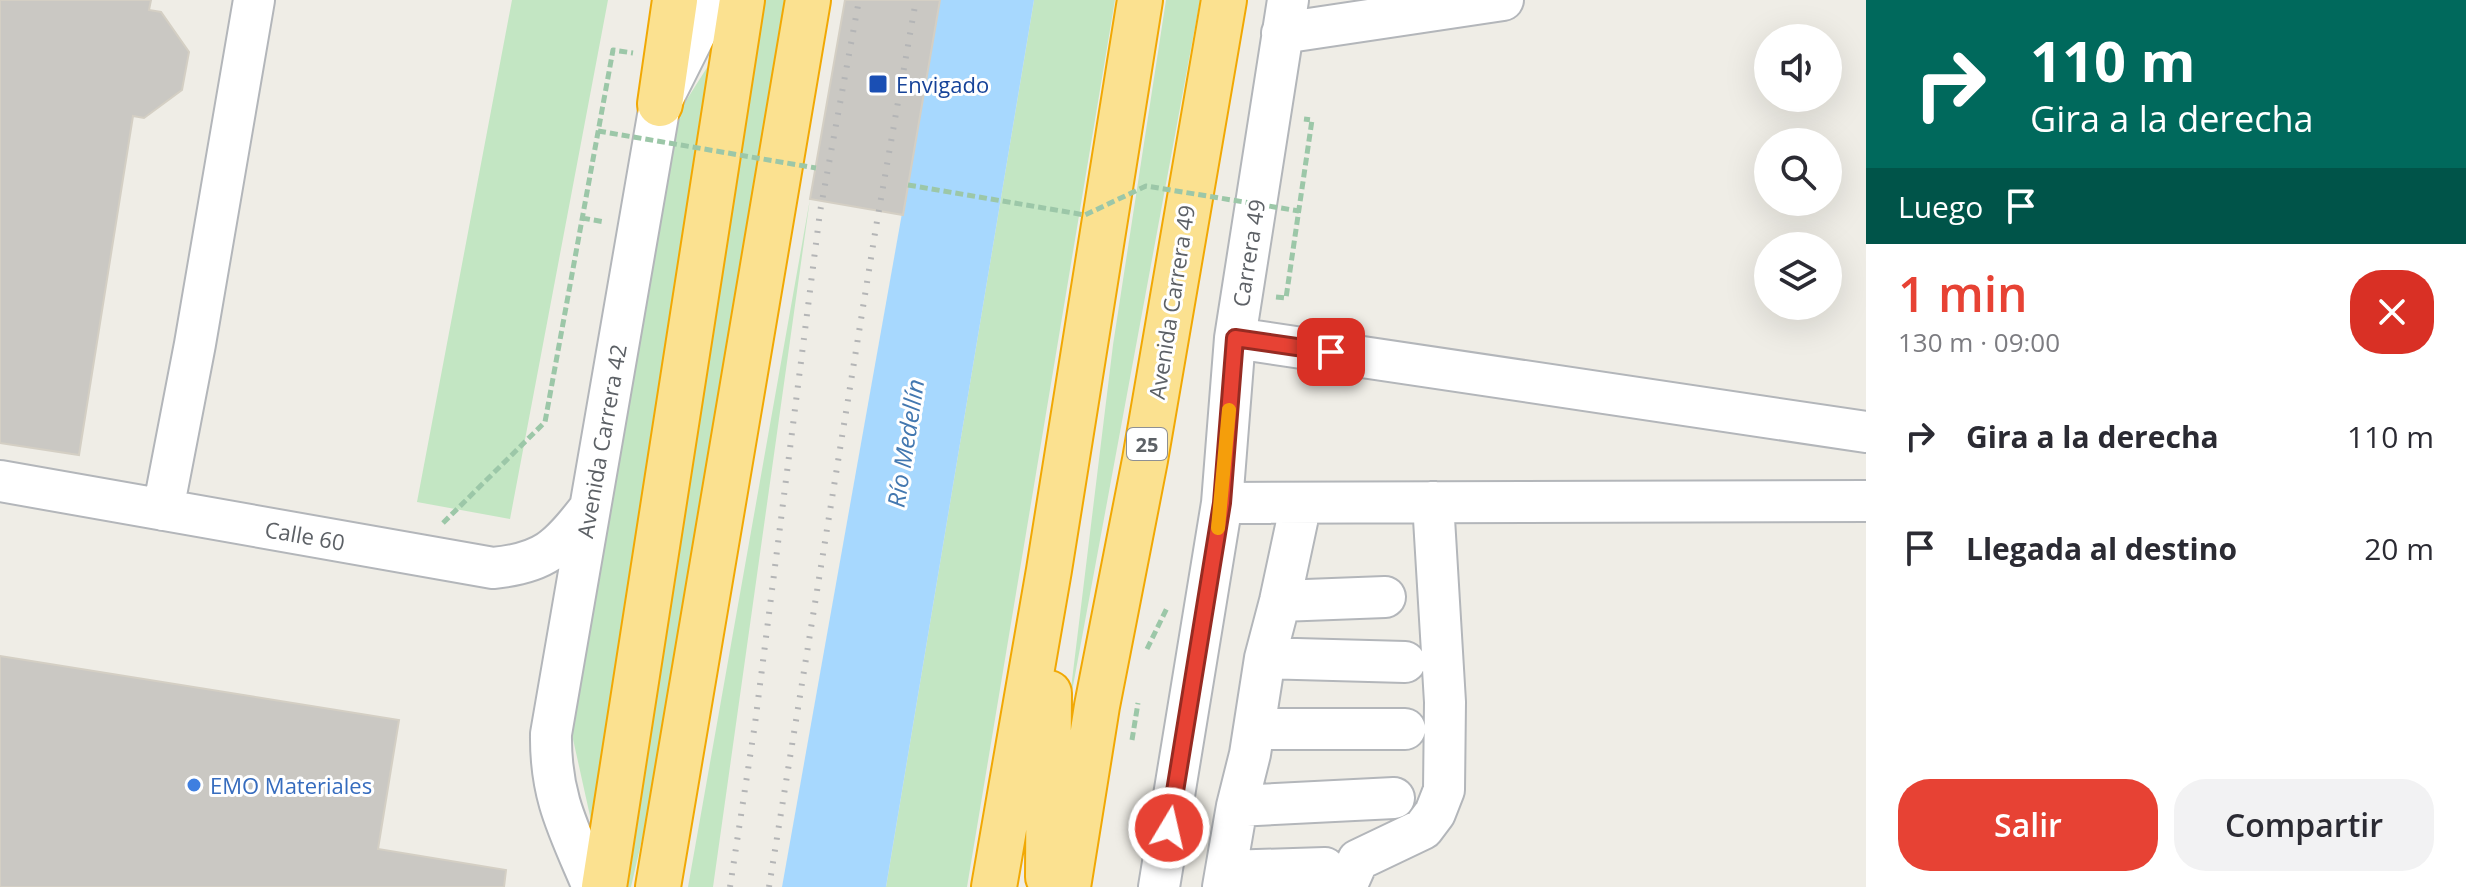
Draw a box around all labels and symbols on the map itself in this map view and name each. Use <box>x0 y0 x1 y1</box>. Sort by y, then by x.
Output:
place label: Envigado <box>896 69 989 99</box>
marker: Envigado <box>867 73 889 95</box>
street label: Carrera 49 <box>1225 197 1271 309</box>
street label: Avenida Carrera 49 <box>1141 203 1201 401</box>
pin <box>1297 318 1365 386</box>
street label: Avenida Carrera 42 <box>569 342 633 540</box>
water label: Río Medellín <box>879 377 931 509</box>
road number: 25 <box>1127 428 1167 460</box>
street label: Calle 60 <box>263 513 347 557</box>
place label: EMO Materiales <box>210 770 372 800</box>
marker: EMO Materiales <box>185 776 203 794</box>
position arrow <box>1127 786 1211 870</box>

